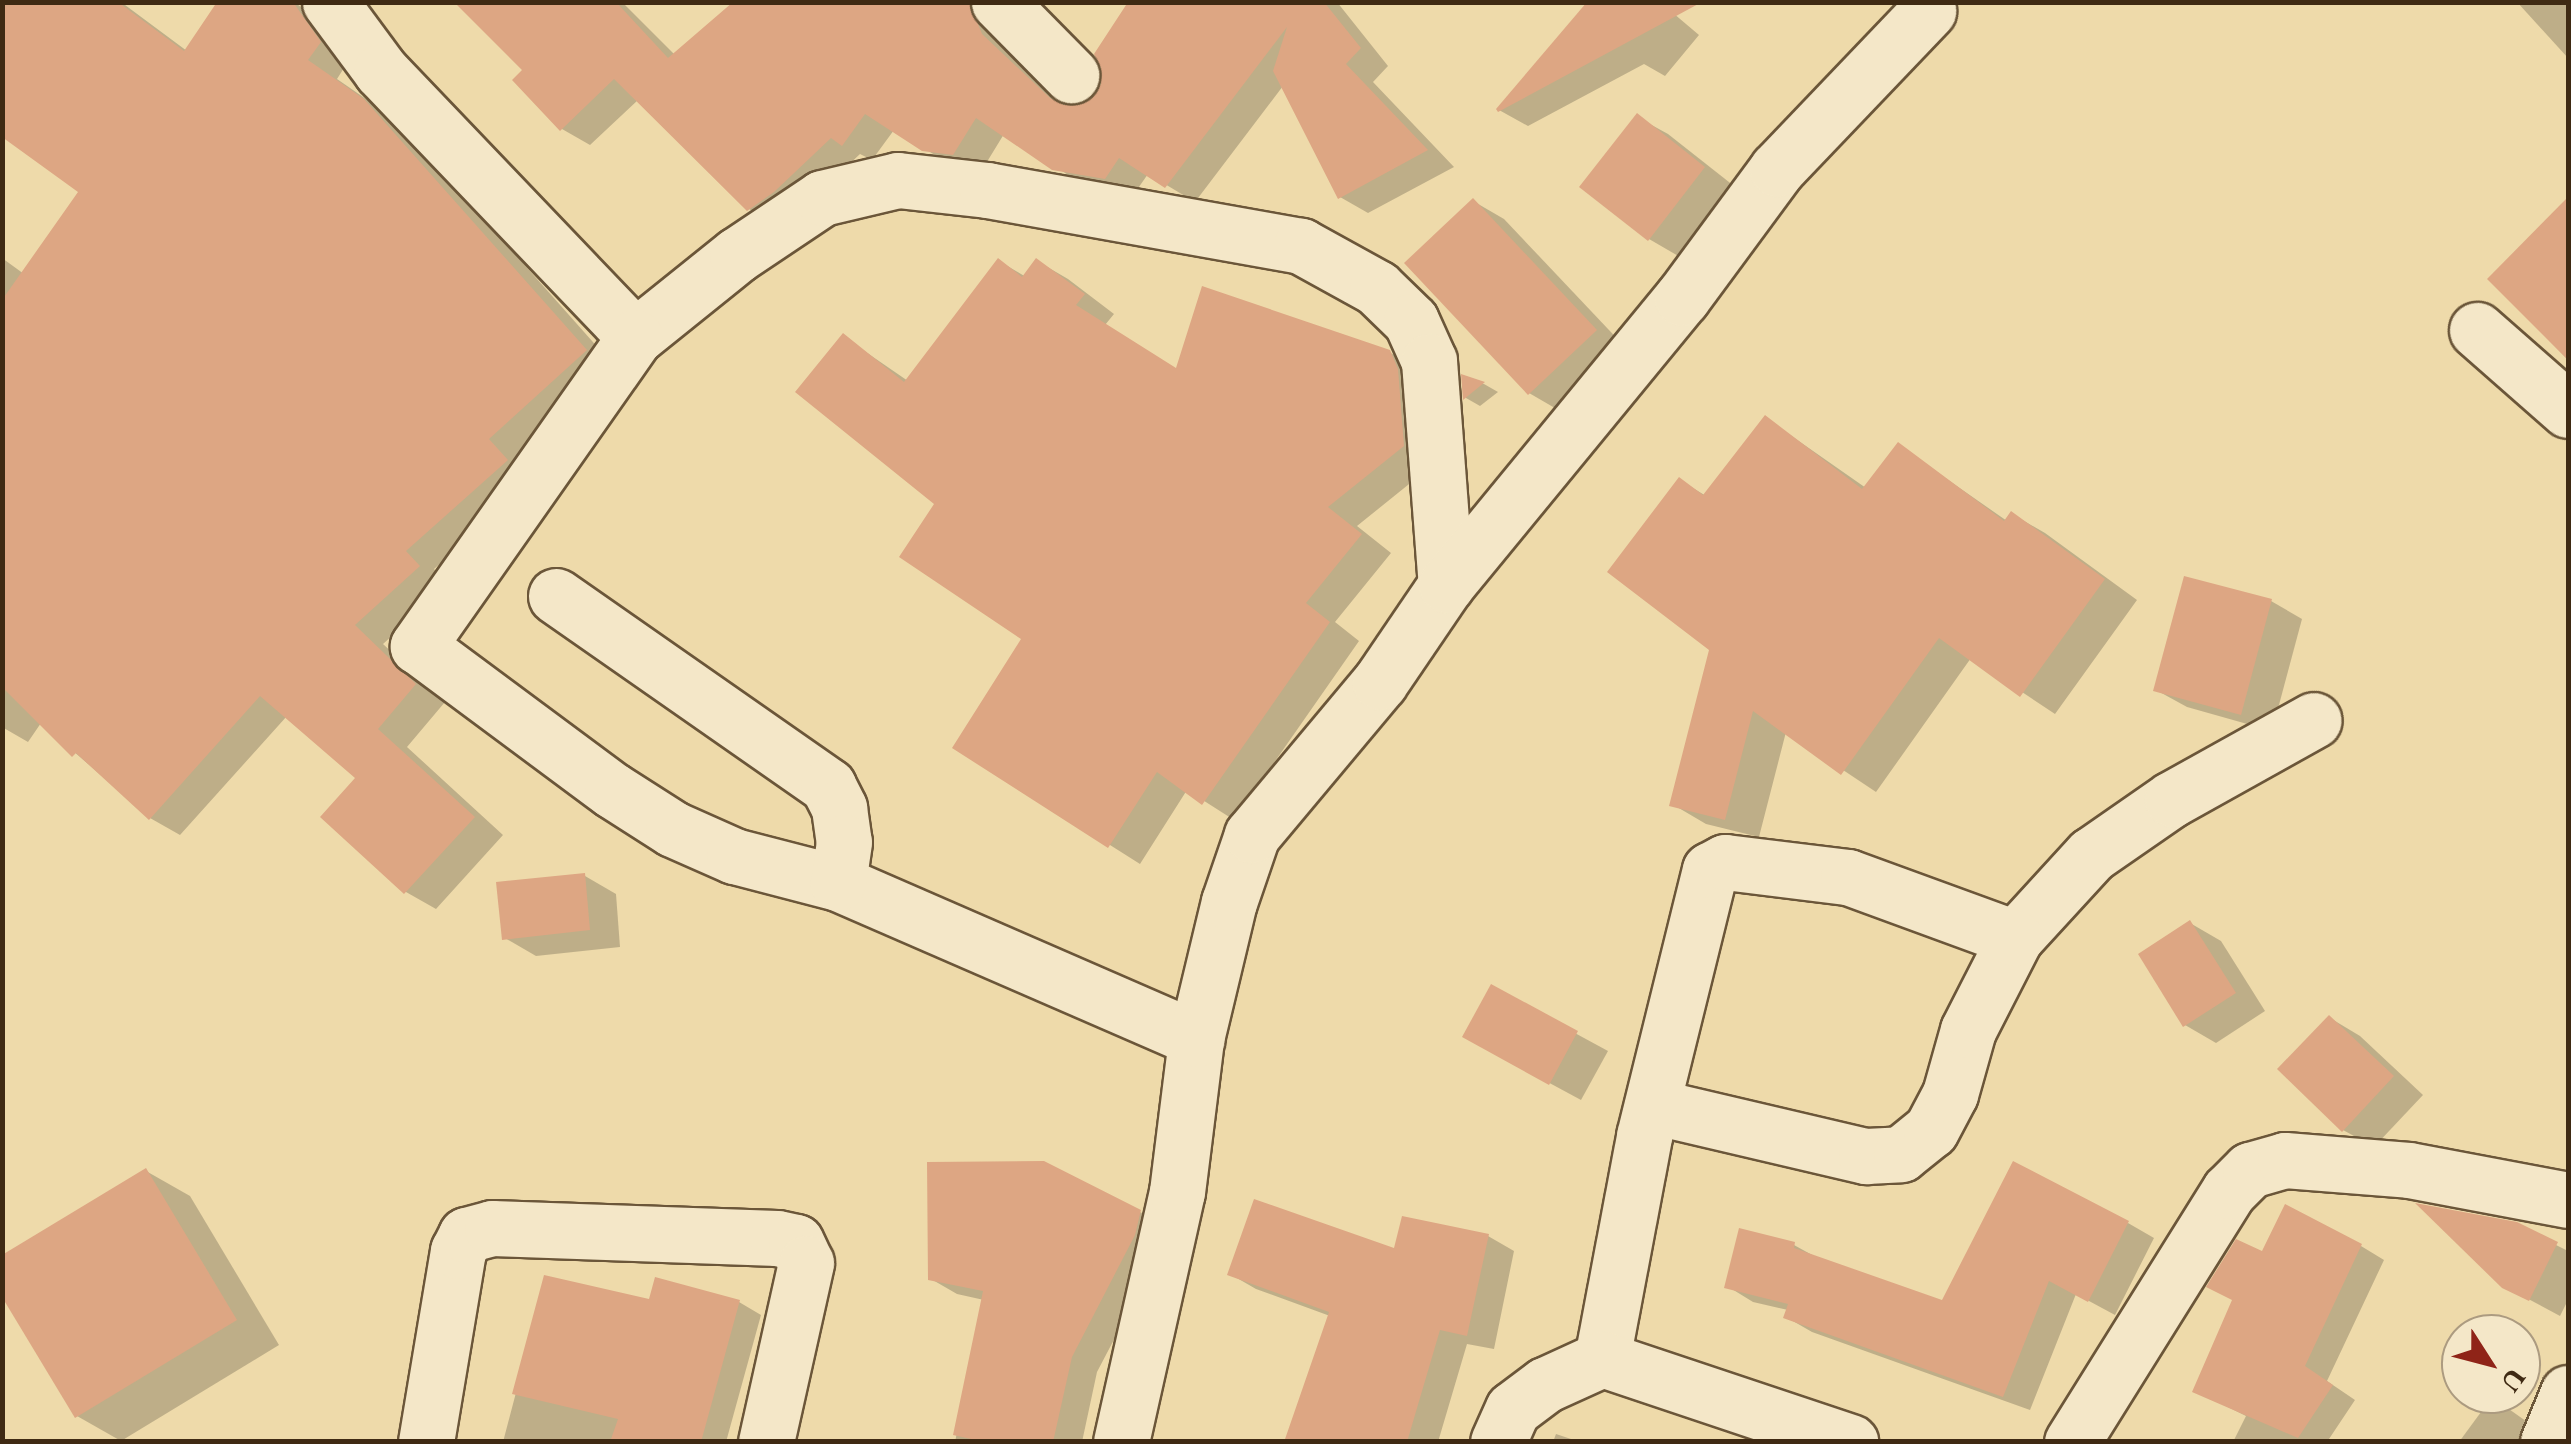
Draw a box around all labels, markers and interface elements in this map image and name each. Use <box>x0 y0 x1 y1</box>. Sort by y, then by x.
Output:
north arrow <box>2441 1314 2541 1414</box>
text: U <box>2493 1361 2534 1399</box>

